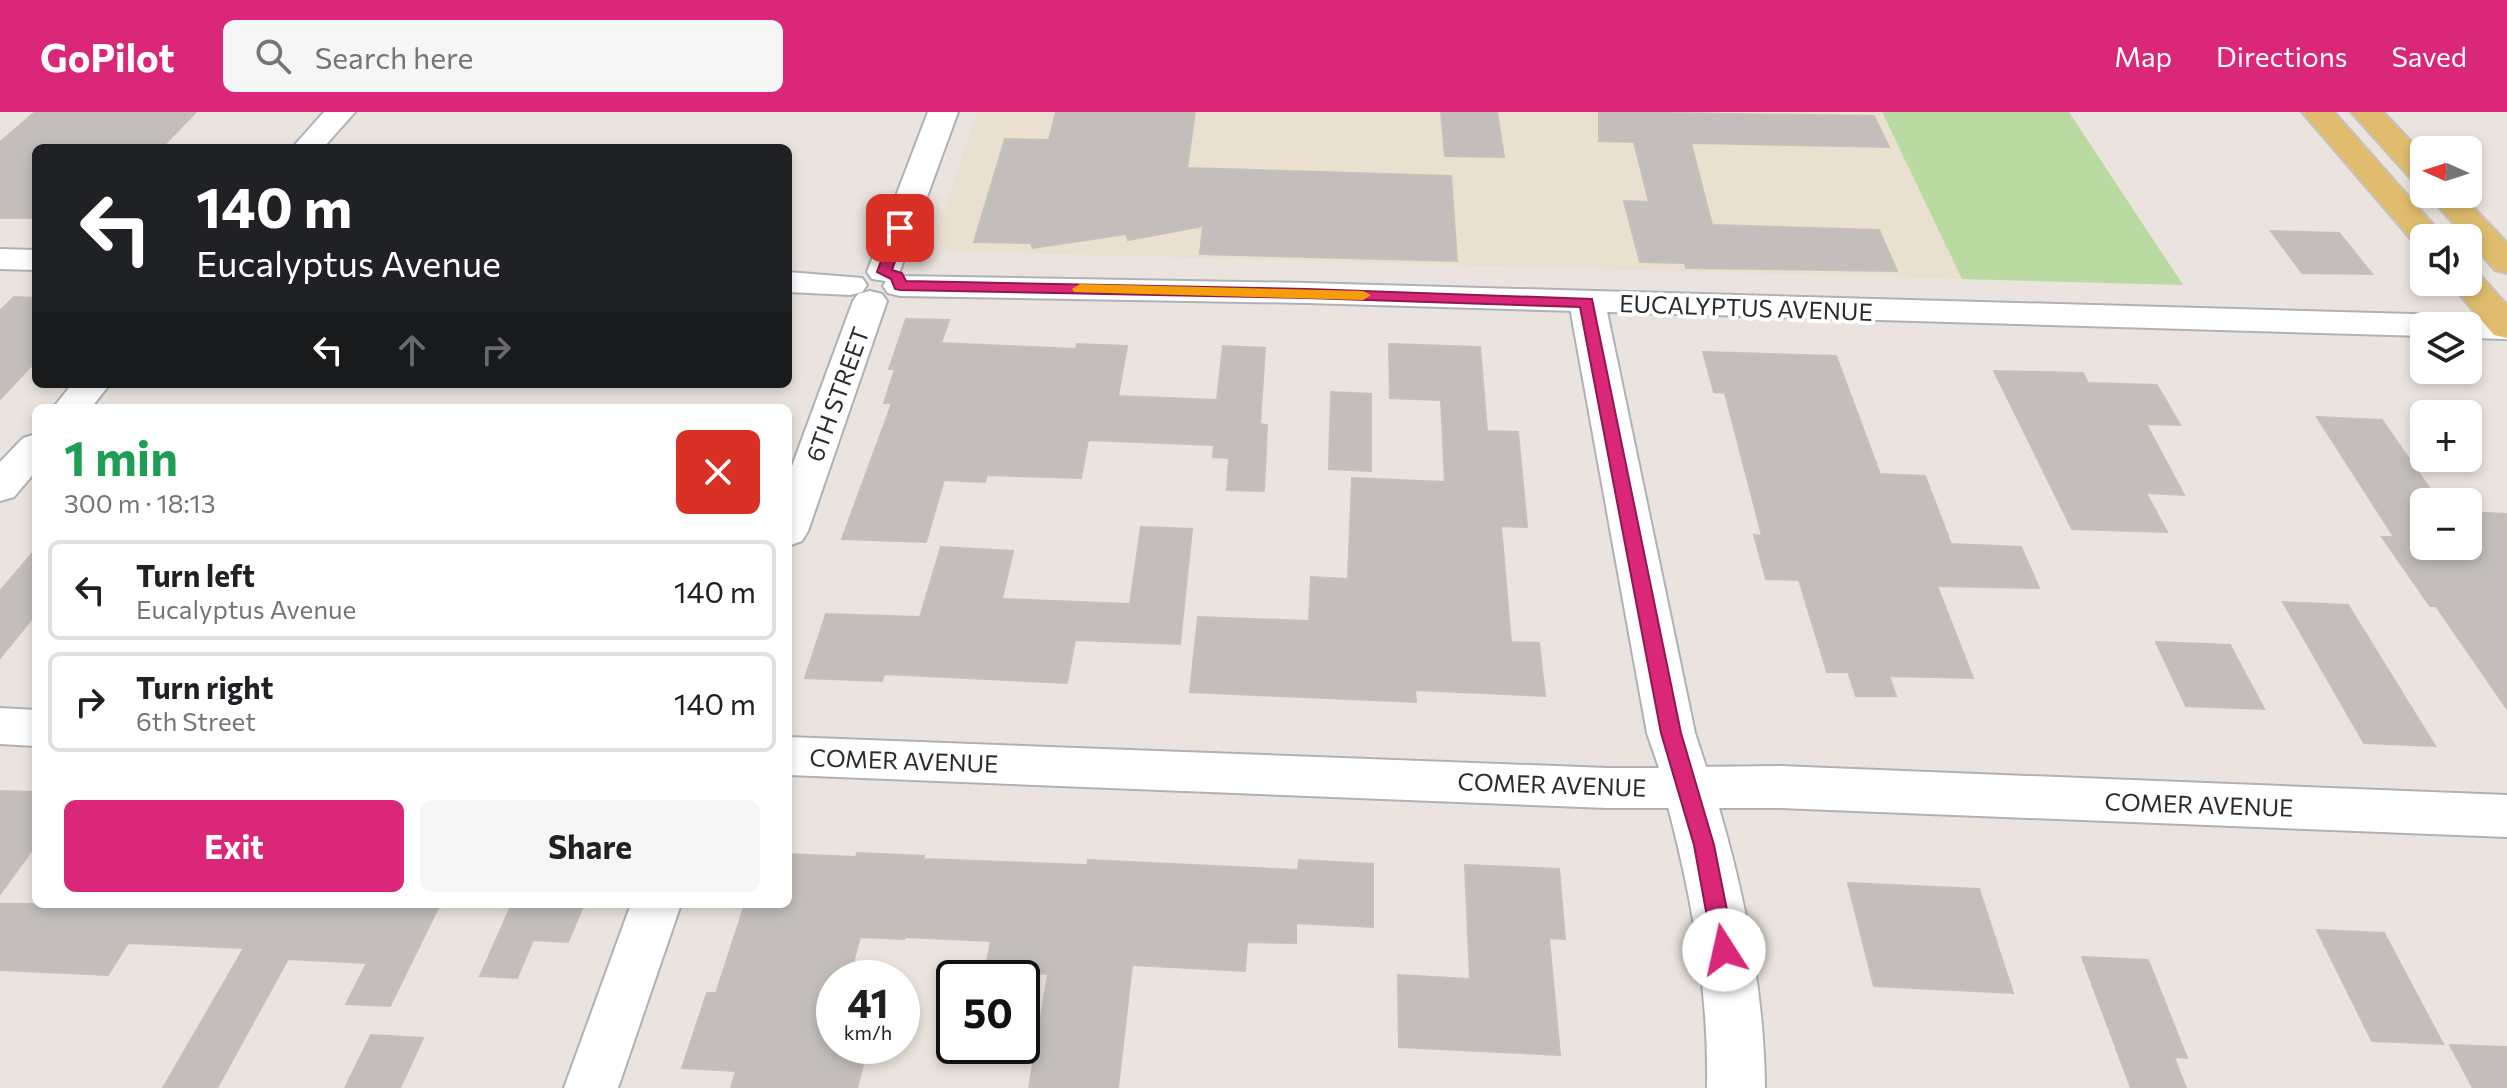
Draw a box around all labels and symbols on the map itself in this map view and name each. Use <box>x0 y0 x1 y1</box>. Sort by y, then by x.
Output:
north arrow <box>2410 136 2482 208</box>
pin <box>866 194 934 262</box>
street label: EUCALYPTUS AVENUE <box>1619 288 1873 326</box>
street label: 6TH STREET <box>799 323 875 465</box>
street label: COMER AVENUE <box>809 742 999 778</box>
street label: COMER AVENUE <box>1457 766 1647 802</box>
street label: COMER AVENUE <box>2104 786 2294 822</box>
position arrow <box>1682 908 1766 992</box>
speed limit sign: 50 <box>936 960 1040 1064</box>

